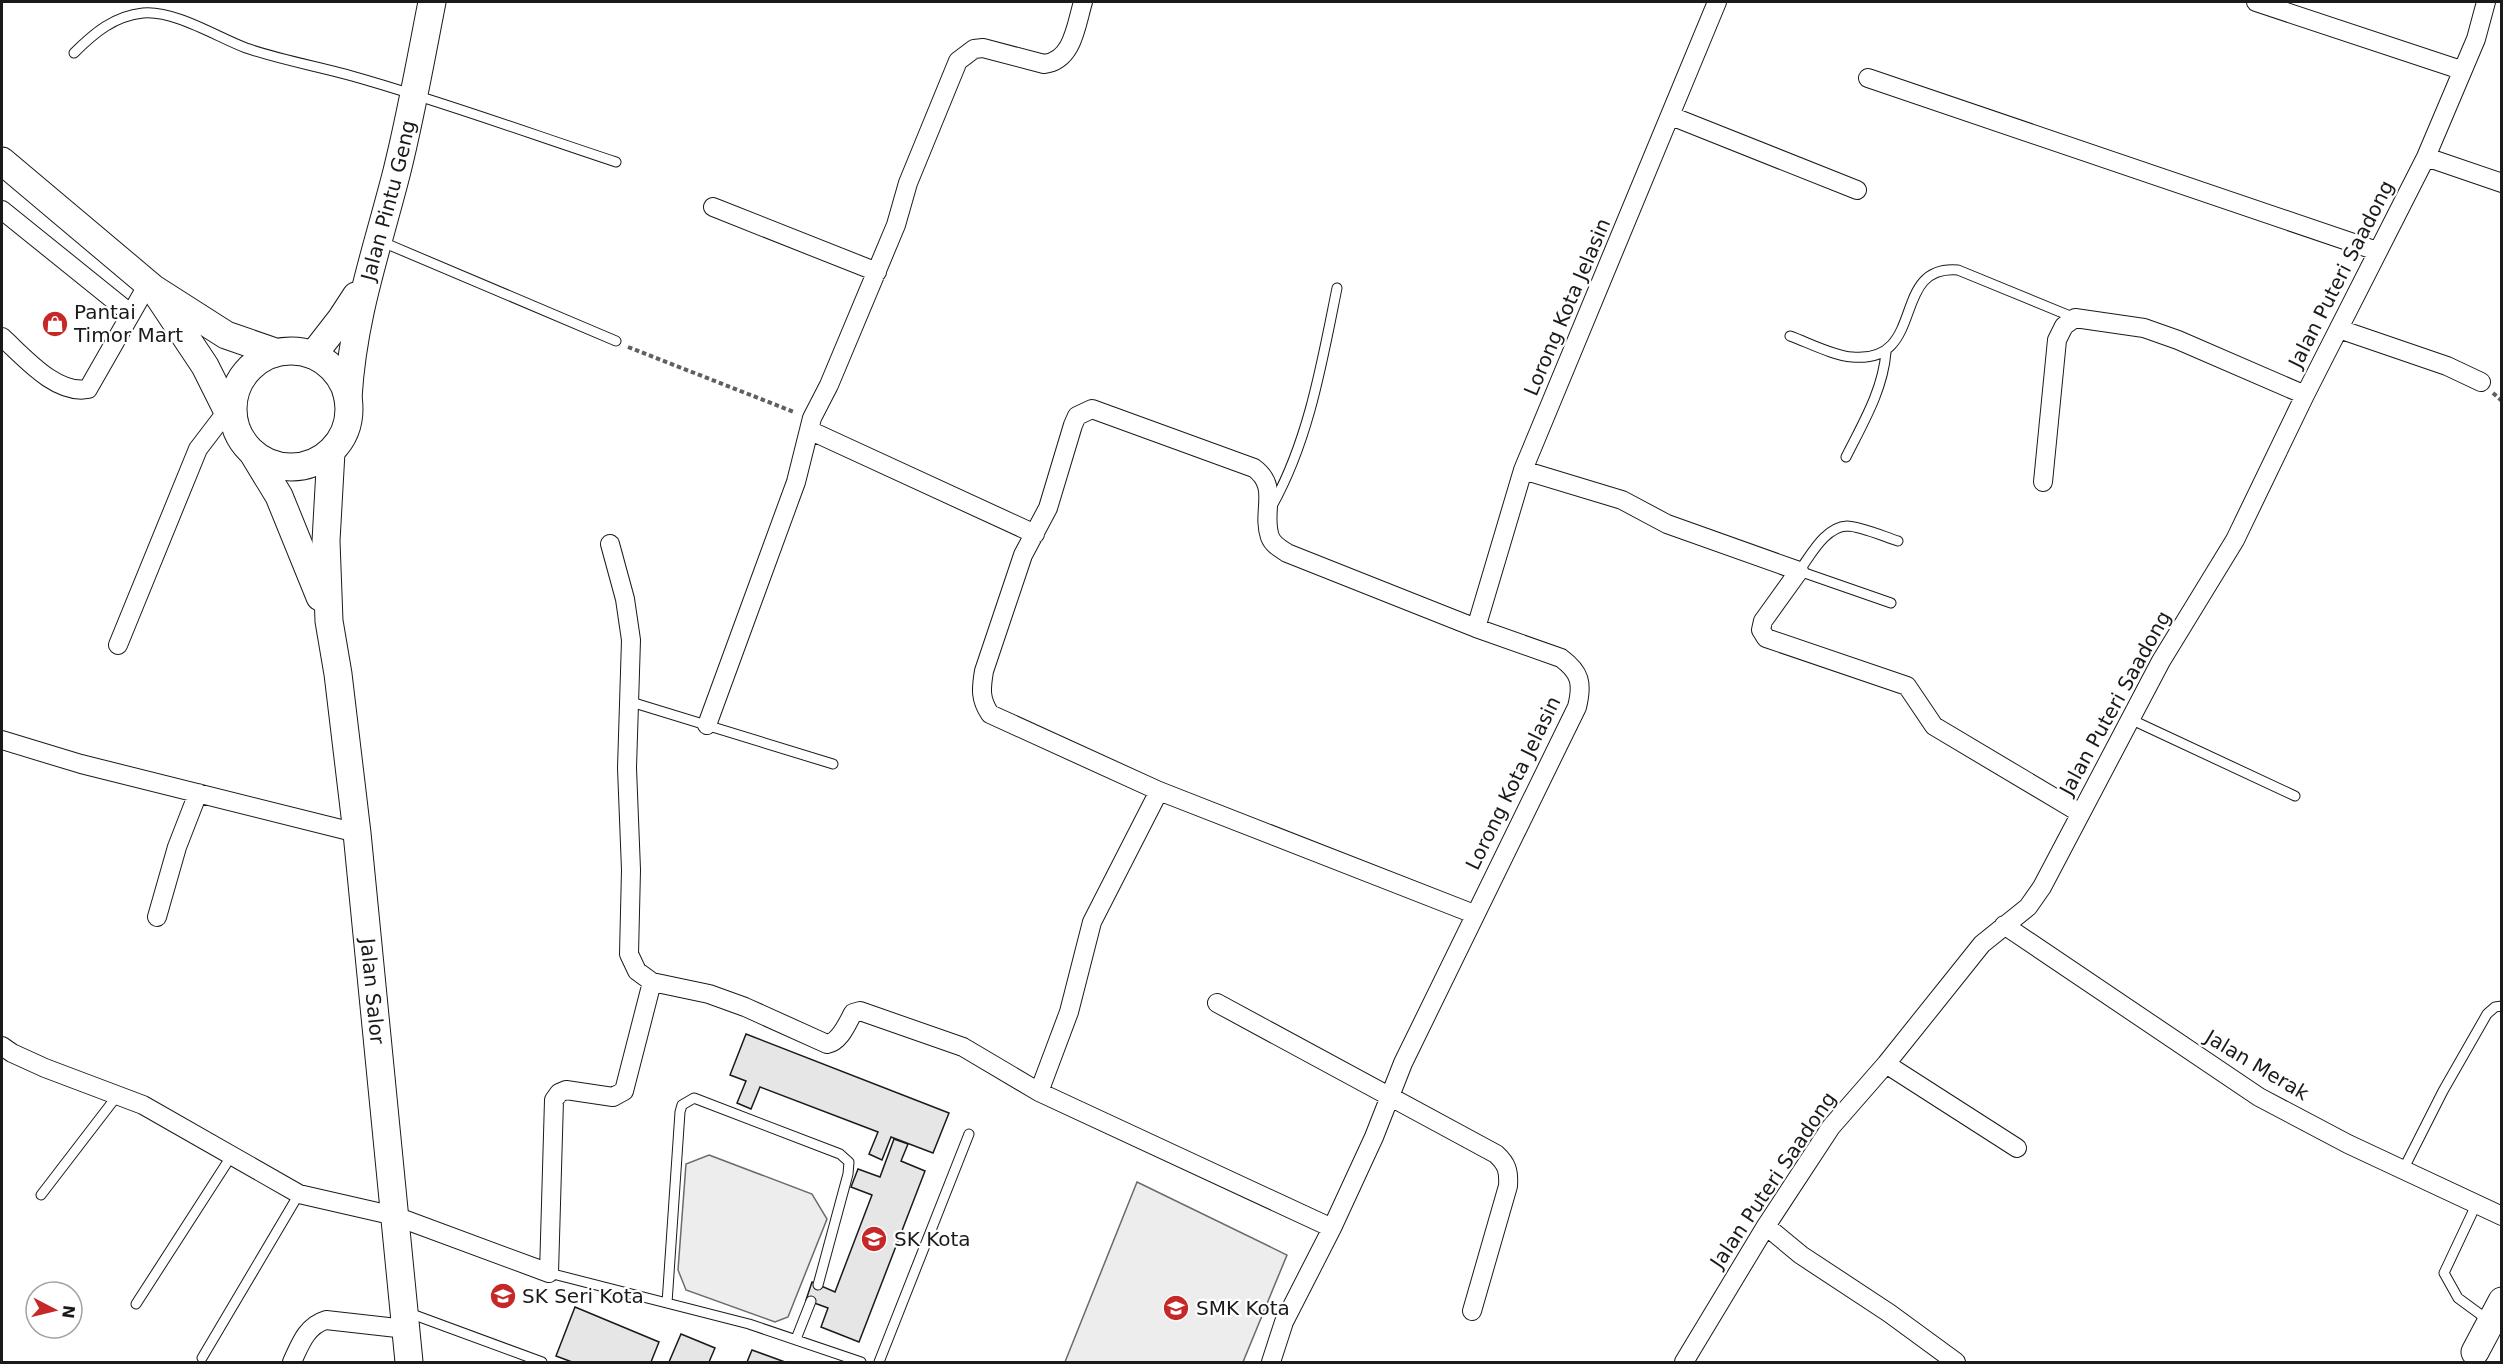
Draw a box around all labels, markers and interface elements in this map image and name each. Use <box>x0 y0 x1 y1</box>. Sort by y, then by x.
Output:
street label: Jalan Pintu Geng <box>355 118 420 285</box>
street label: Jalan Puteri Saadong <box>2282 176 2399 374</box>
street label: Lorong Kota Jelasin <box>1519 215 1615 399</box>
place label: Pantai Timor Mart <box>73 300 183 347</box>
shop icon: Pantai Timor Mart <box>40 309 70 339</box>
street label: Jalan Puteri Saadong <box>2053 607 2176 801</box>
street label: Lorong Kota Jelasin <box>1461 692 1565 874</box>
street label: Jalan Salor <box>355 935 390 1046</box>
street label: Jalan Merak <box>2199 1024 2314 1106</box>
street label: Jalan Puteri Saadong <box>1704 1087 1841 1274</box>
school or university icon: SK Kota <box>859 1224 889 1254</box>
place label: SK Kota <box>894 1227 971 1251</box>
north arrow <box>24 1280 84 1340</box>
school or university icon: SK Seri Kota <box>488 1281 518 1311</box>
place label: SK Seri Kota <box>522 1284 644 1308</box>
school or university icon: SMK Kota <box>1161 1293 1191 1323</box>
place label: SMK Kota <box>1196 1296 1290 1320</box>
text: N <box>58 1304 79 1320</box>

